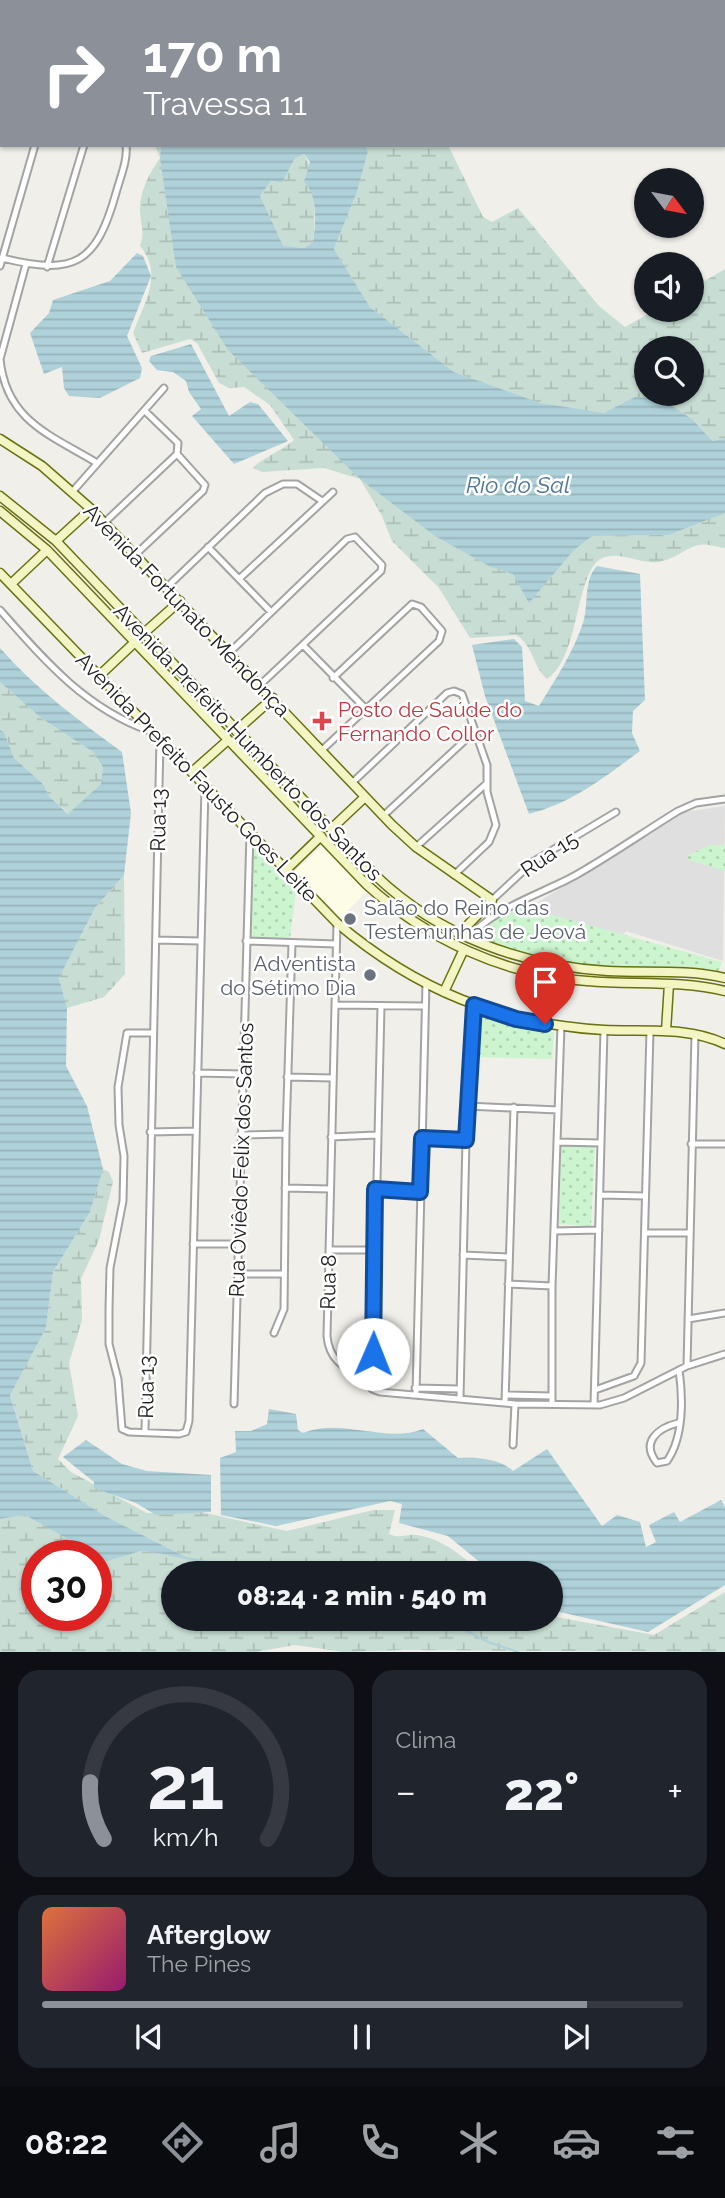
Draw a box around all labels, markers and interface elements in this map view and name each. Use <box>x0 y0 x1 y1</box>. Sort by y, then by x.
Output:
text: 170 m <box>143 26 282 83</box>
icon: right <box>28 28 119 119</box>
text: Travessa 11 <box>143 85 307 122</box>
north arrow <box>634 168 704 238</box>
map controls <box>634 168 704 406</box>
button: sound <box>634 252 704 322</box>
button: search <box>634 336 704 406</box>
water label: Rio do Sal <box>466 471 570 498</box>
street label: Avenida Fortunato Mendonça <box>79 498 295 722</box>
street label: Avenida Prefeito Humberto dos Santos <box>109 598 387 886</box>
street label: Avenida Prefeito Fausto Goes Leite <box>71 647 323 907</box>
place label: Posto de Saúde do Fernando Collor <box>338 697 522 746</box>
marker: Posto de Saúde do Fernando Collor <box>312 711 332 731</box>
street label: Rua 13 <box>145 788 171 852</box>
street label: Rua 15 <box>516 826 582 882</box>
place label: Salão do Reino das Testemunhas de Jeová <box>364 895 586 944</box>
marker: Salão do Reino das Testemunhas de Jeová <box>342 911 358 927</box>
place label: Adventista do Sétimo Dia <box>220 951 356 1000</box>
pin <box>515 952 575 1024</box>
icon: arrive <box>526 963 564 1001</box>
marker: Adventista do Sétimo Dia <box>362 967 378 983</box>
street label: Rua Oviêdo Felix dos Santos <box>224 1022 258 1298</box>
street label: Rua 8 <box>315 1254 341 1310</box>
position arrow <box>336 1317 410 1391</box>
street label: Rua 13 <box>133 1355 159 1419</box>
speed limit sign: 30 <box>21 1540 112 1631</box>
text: 08:24 · 2 min · 540 m <box>237 1581 487 1611</box>
text: Clima <box>396 1726 456 1753</box>
text: 21 <box>147 1742 224 1827</box>
text: 22° <box>504 1761 579 1822</box>
text: − <box>396 1769 416 1814</box>
text: + <box>667 1769 683 1814</box>
text: km/h <box>153 1822 219 1852</box>
text: Afterglow <box>147 1920 271 1950</box>
text: The Pines <box>147 1950 251 1977</box>
icon: previous <box>130 2018 168 2056</box>
icon: pause <box>343 2018 381 2056</box>
icon: next <box>557 2018 595 2056</box>
icon: directions <box>158 2118 207 2167</box>
icon: music <box>256 2118 305 2167</box>
icon: phone <box>355 2118 404 2167</box>
icon: climate <box>454 2118 503 2167</box>
icon: car <box>552 2118 601 2167</box>
icon: filters <box>651 2118 700 2167</box>
text: 08:22 <box>25 2124 108 2161</box>

